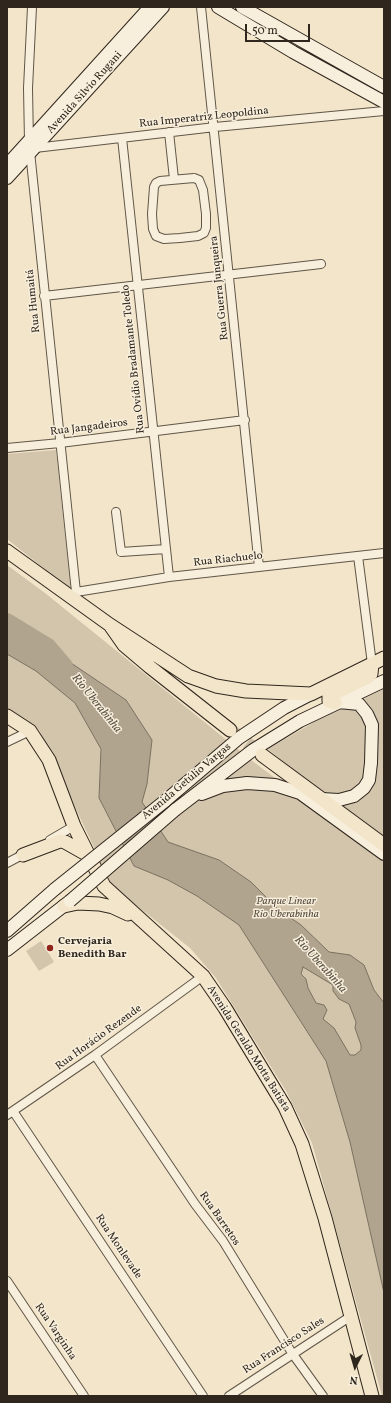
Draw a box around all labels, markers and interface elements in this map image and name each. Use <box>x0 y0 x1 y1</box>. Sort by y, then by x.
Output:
scale bar <box>247 16 312 42</box>
text: 50 m <box>252 23 278 39</box>
street label: Avenida Silvio Rugani <box>45 49 125 137</box>
street label: Rua Imperatriz Leopoldina <box>139 105 269 131</box>
street label: Rua Guerra Junqueira <box>208 235 232 341</box>
street label: Rua Humaitá <box>24 269 44 333</box>
street label: Rua Ovídio Bradamante Toledo <box>120 284 148 434</box>
street label: Rua Jangadeiros <box>49 417 129 439</box>
street label: Rua Riachuelo <box>193 550 263 570</box>
water label: Rio Uberabinha <box>68 672 124 736</box>
street label: Avenida Getúlio Vargas <box>140 741 234 823</box>
park label: Parque Linear Rio Uberabinha <box>253 895 319 921</box>
water label: Rio Uberabinha <box>291 934 349 996</box>
place label: Cervejaria Benedith Bar <box>58 935 126 961</box>
marker: Cervejaria Benedith Bar <box>45 943 55 953</box>
street label: Avenida Geraldo Motta Batista <box>203 983 293 1115</box>
street label: Rua Horácio Rezende <box>53 1002 145 1074</box>
street label: Rua Barretos <box>196 1190 242 1248</box>
street label: Rua Monlevade <box>92 1212 144 1282</box>
street label: Rua Varginha <box>31 1301 79 1363</box>
street label: Rua Francisco Sales <box>241 1315 327 1377</box>
north arrow <box>335 1347 375 1387</box>
text: N <box>349 1372 359 1387</box>

